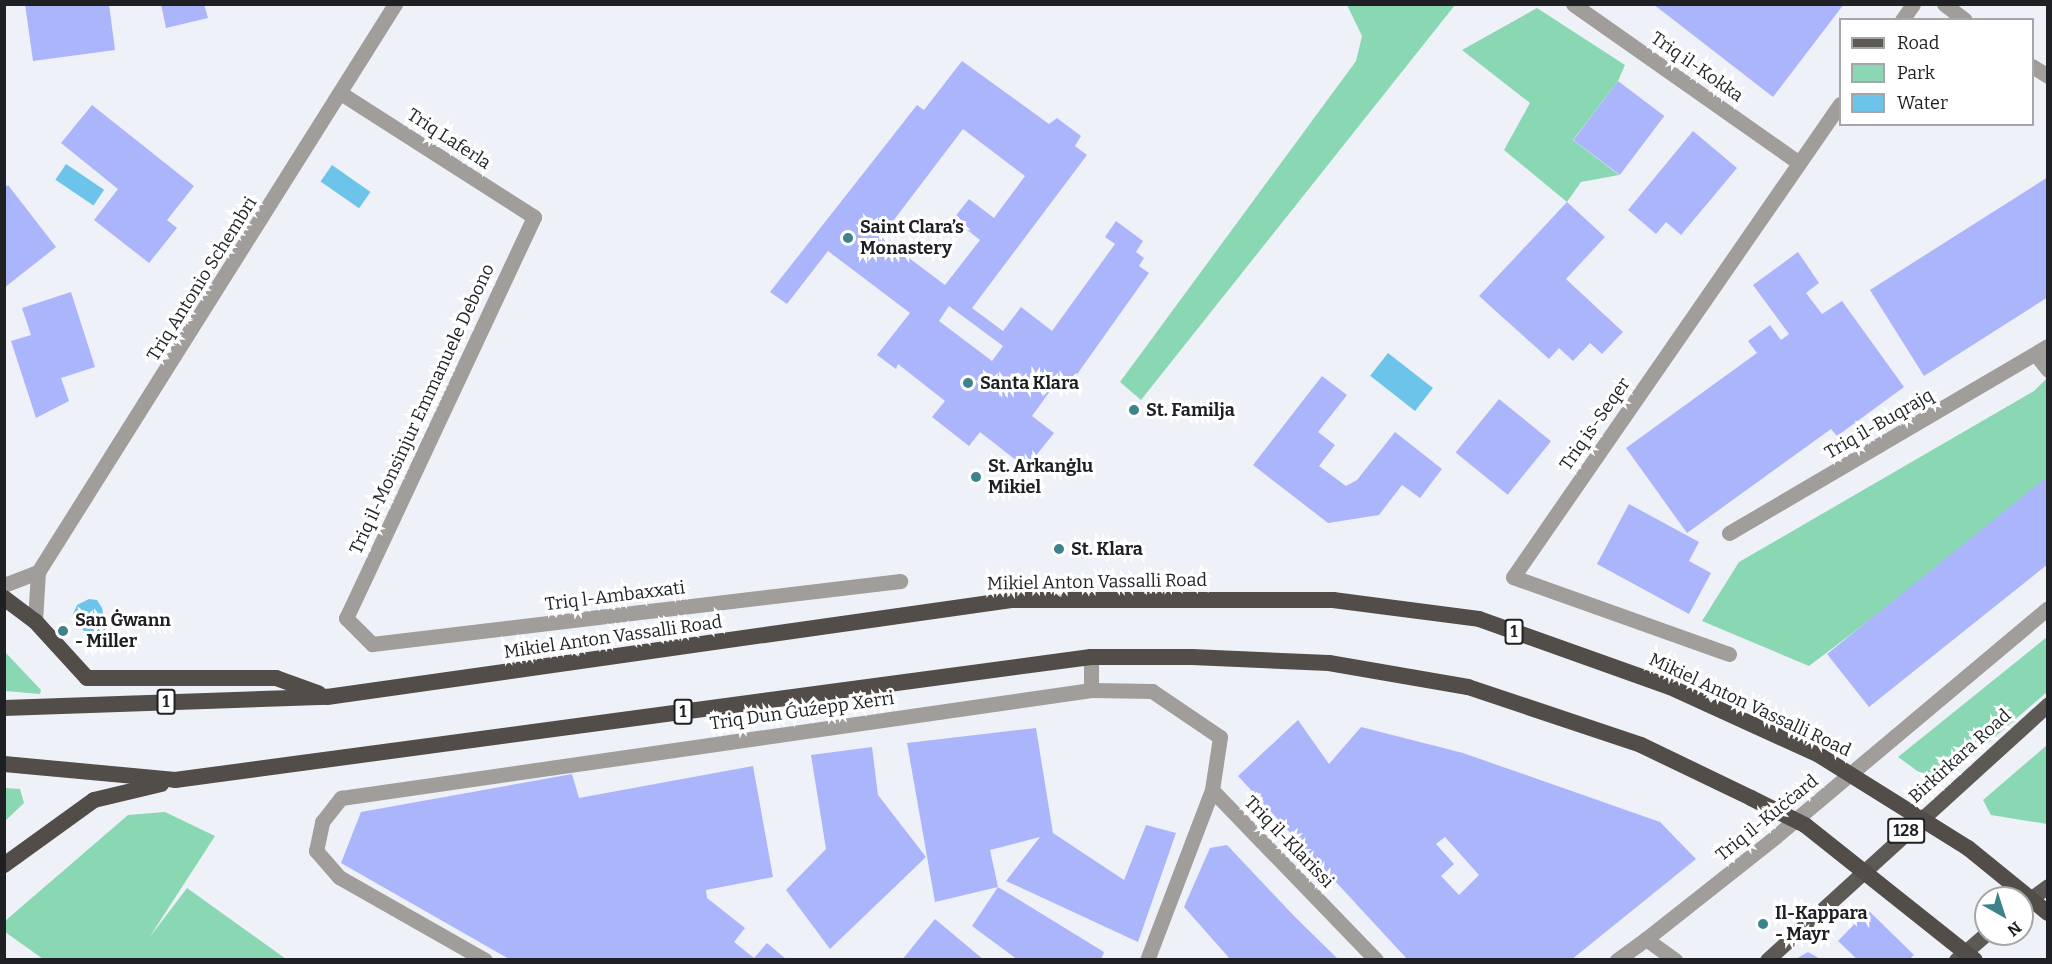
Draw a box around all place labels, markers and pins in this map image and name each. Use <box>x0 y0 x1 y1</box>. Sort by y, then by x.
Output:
place label: Saint Clara’s Monastery <box>860 217 964 260</box>
marker: Saint Clara’s Monastery <box>841 231 855 245</box>
place label: Santa Klara <box>980 372 1079 394</box>
marker: Santa Klara <box>961 376 975 390</box>
place label: St. Familja <box>1146 399 1235 421</box>
marker: St. Familja <box>1127 403 1141 417</box>
place label: St. Arkanġlu Mikiel <box>988 456 1093 498</box>
marker: St. Arkanġlu Mikiel <box>969 470 983 484</box>
place label: St. Klara <box>1071 538 1143 560</box>
marker: St. Klara <box>1052 542 1066 556</box>
place label: San Ġwann - Miller <box>75 610 171 652</box>
marker: San Ġwann - Miller <box>56 624 70 638</box>
place label: Il-Kappara - Mayr <box>1775 903 1868 946</box>
marker: Il-Kappara - Mayr <box>1756 917 1770 931</box>

